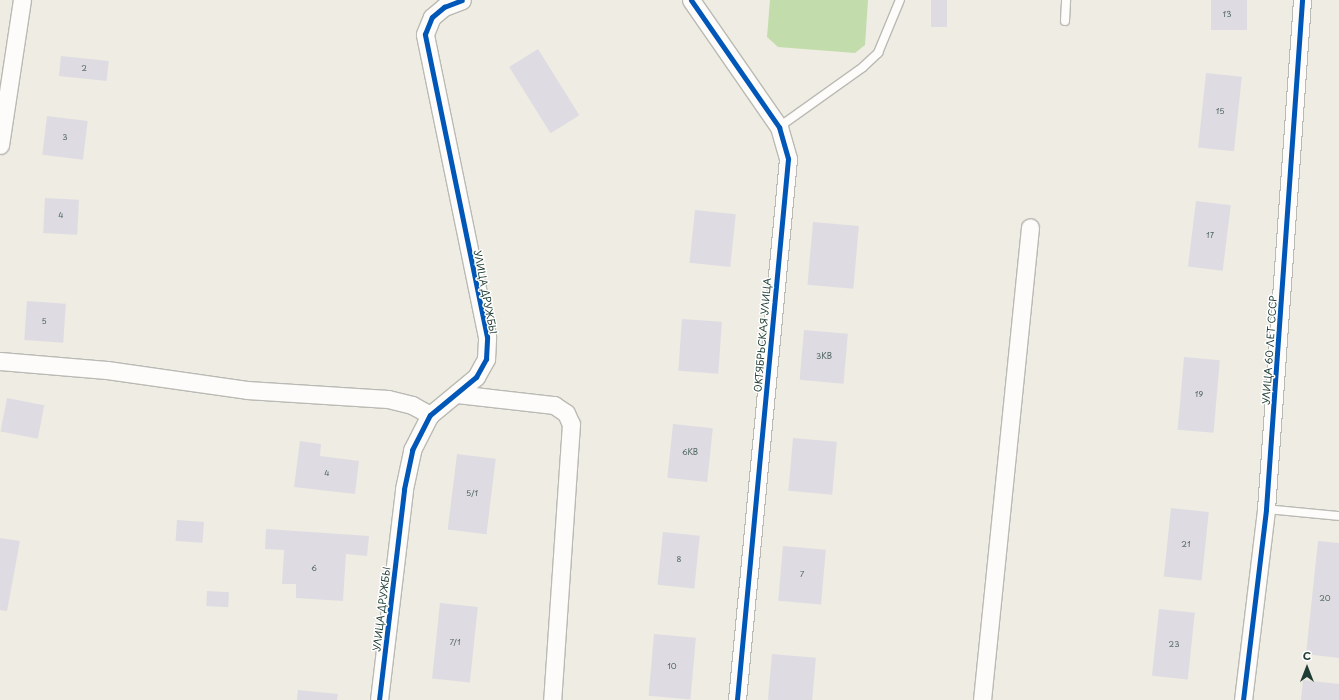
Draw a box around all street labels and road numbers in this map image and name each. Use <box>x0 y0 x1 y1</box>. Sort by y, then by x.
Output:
street label: УЛИЦА ДРУЖБЫ <box>472 249 500 335</box>
street label: ОКТЯБРЬСКАЯ УЛИЦА <box>751 277 773 393</box>
street label: УЛИЦА 60 ЛЕТ СССР <box>1259 295 1279 405</box>
street label: УЛИЦА ДРУЖБЫ <box>370 565 392 653</box>

